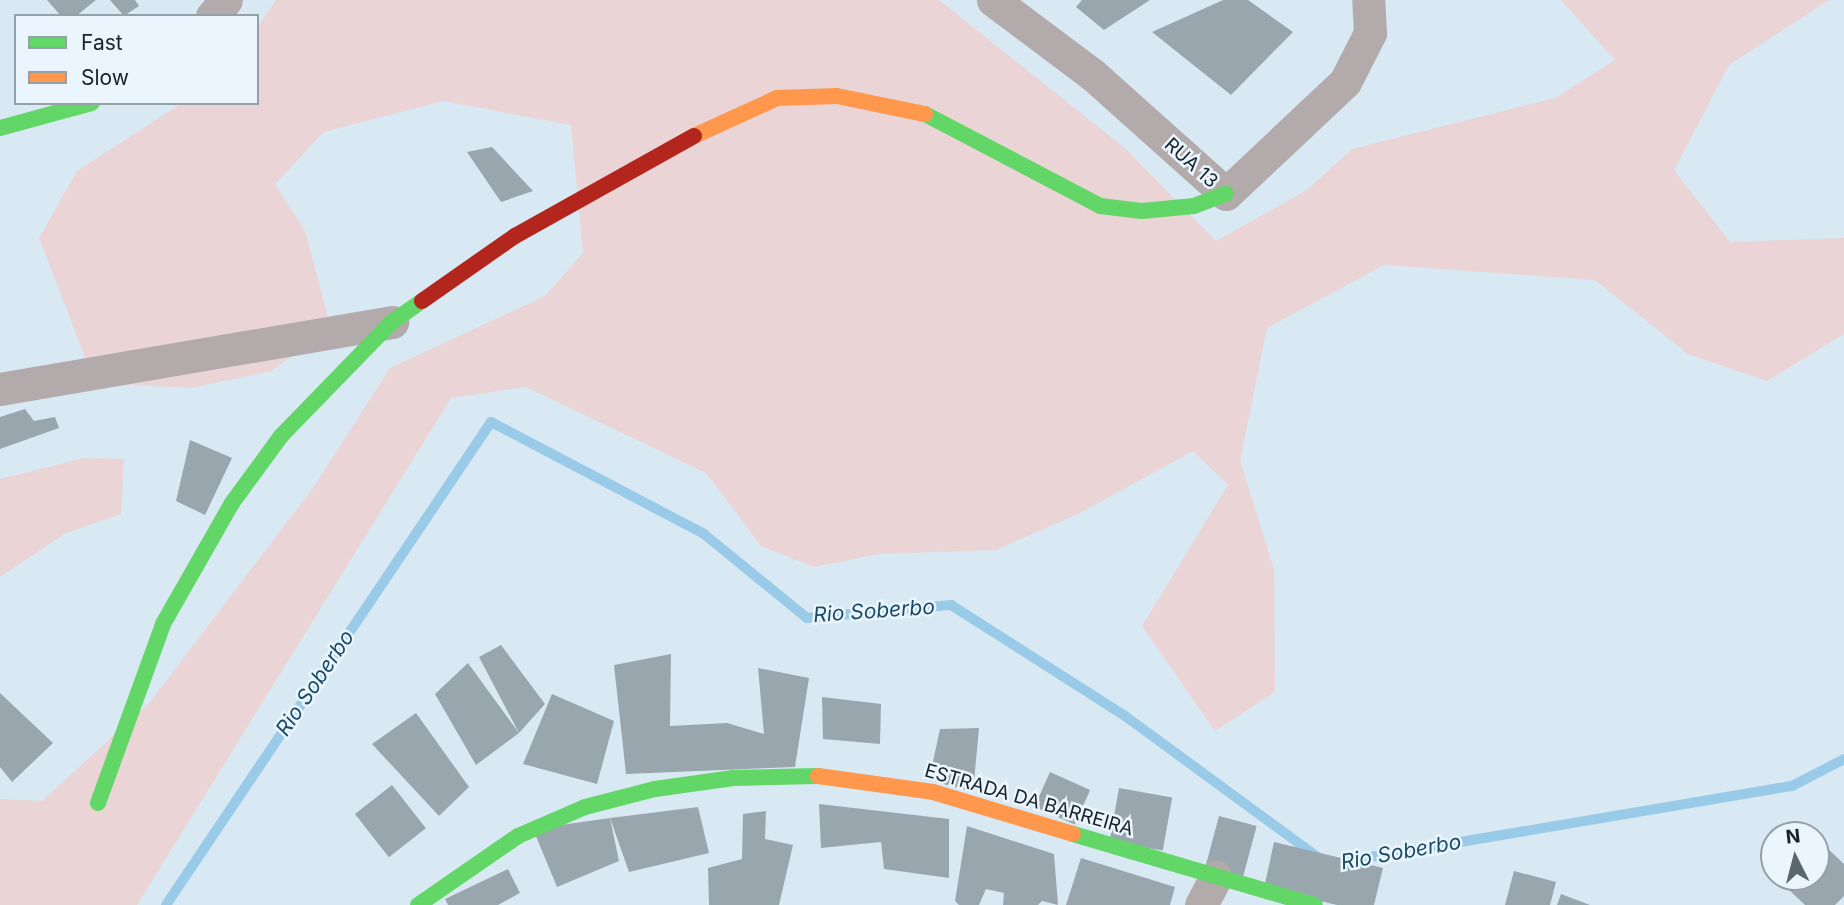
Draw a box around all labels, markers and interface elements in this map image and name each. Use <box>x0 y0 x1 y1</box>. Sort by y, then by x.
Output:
legend <box>14 14 259 105</box>
text: Fast <box>81 30 123 55</box>
text: Slow <box>81 65 129 90</box>
street label: RUA 13 <box>1160 133 1222 193</box>
water label: Rio Soberbo <box>812 594 936 628</box>
water label: Rio Soberbo <box>270 625 360 741</box>
street label: ESTRADA DA BARREIRA <box>922 759 1136 841</box>
north arrow <box>1760 821 1830 891</box>
text: N <box>1785 824 1801 849</box>
water label: Rio Soberbo <box>1339 829 1463 875</box>

